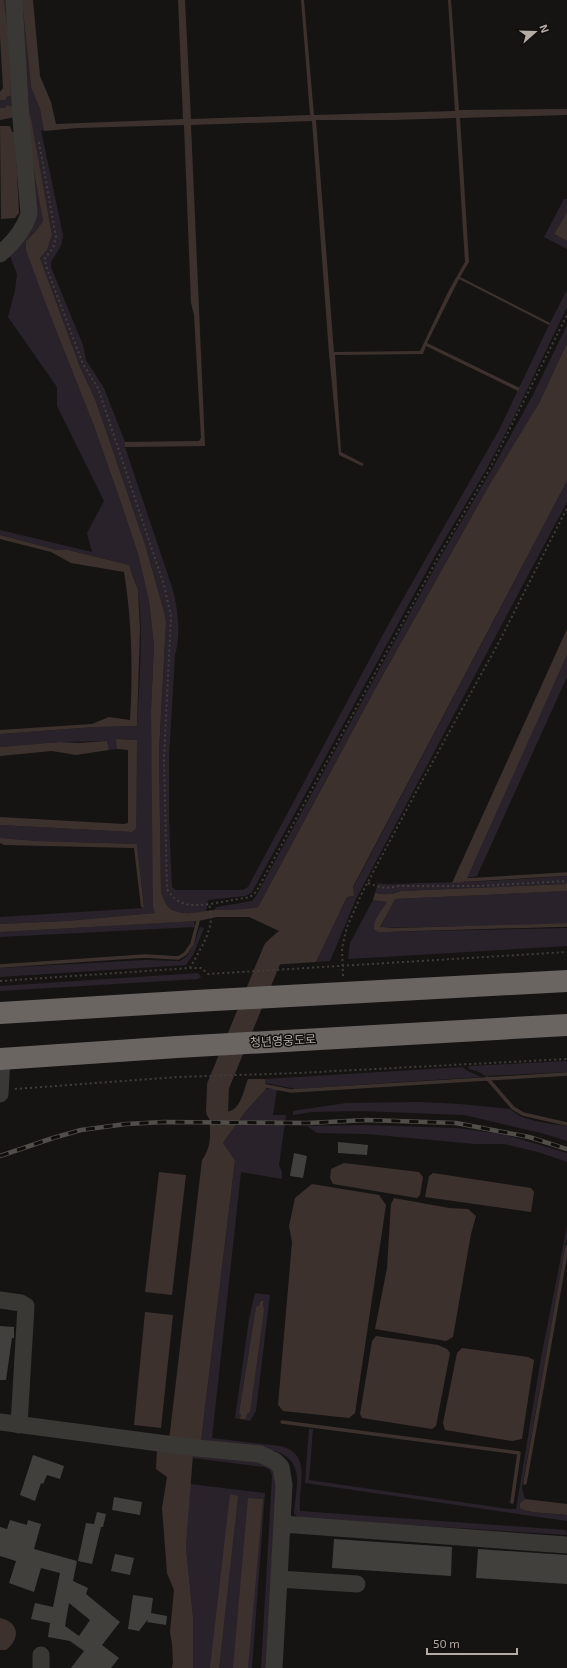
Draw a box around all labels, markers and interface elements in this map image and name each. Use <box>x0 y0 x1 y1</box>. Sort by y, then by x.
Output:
north arrow <box>515 12 555 52</box>
text: N <box>537 22 552 34</box>
street label: 청년영웅도로 <box>250 1031 316 1049</box>
scale bar <box>427 1630 517 1656</box>
text: 50 m <box>433 1636 460 1650</box>

